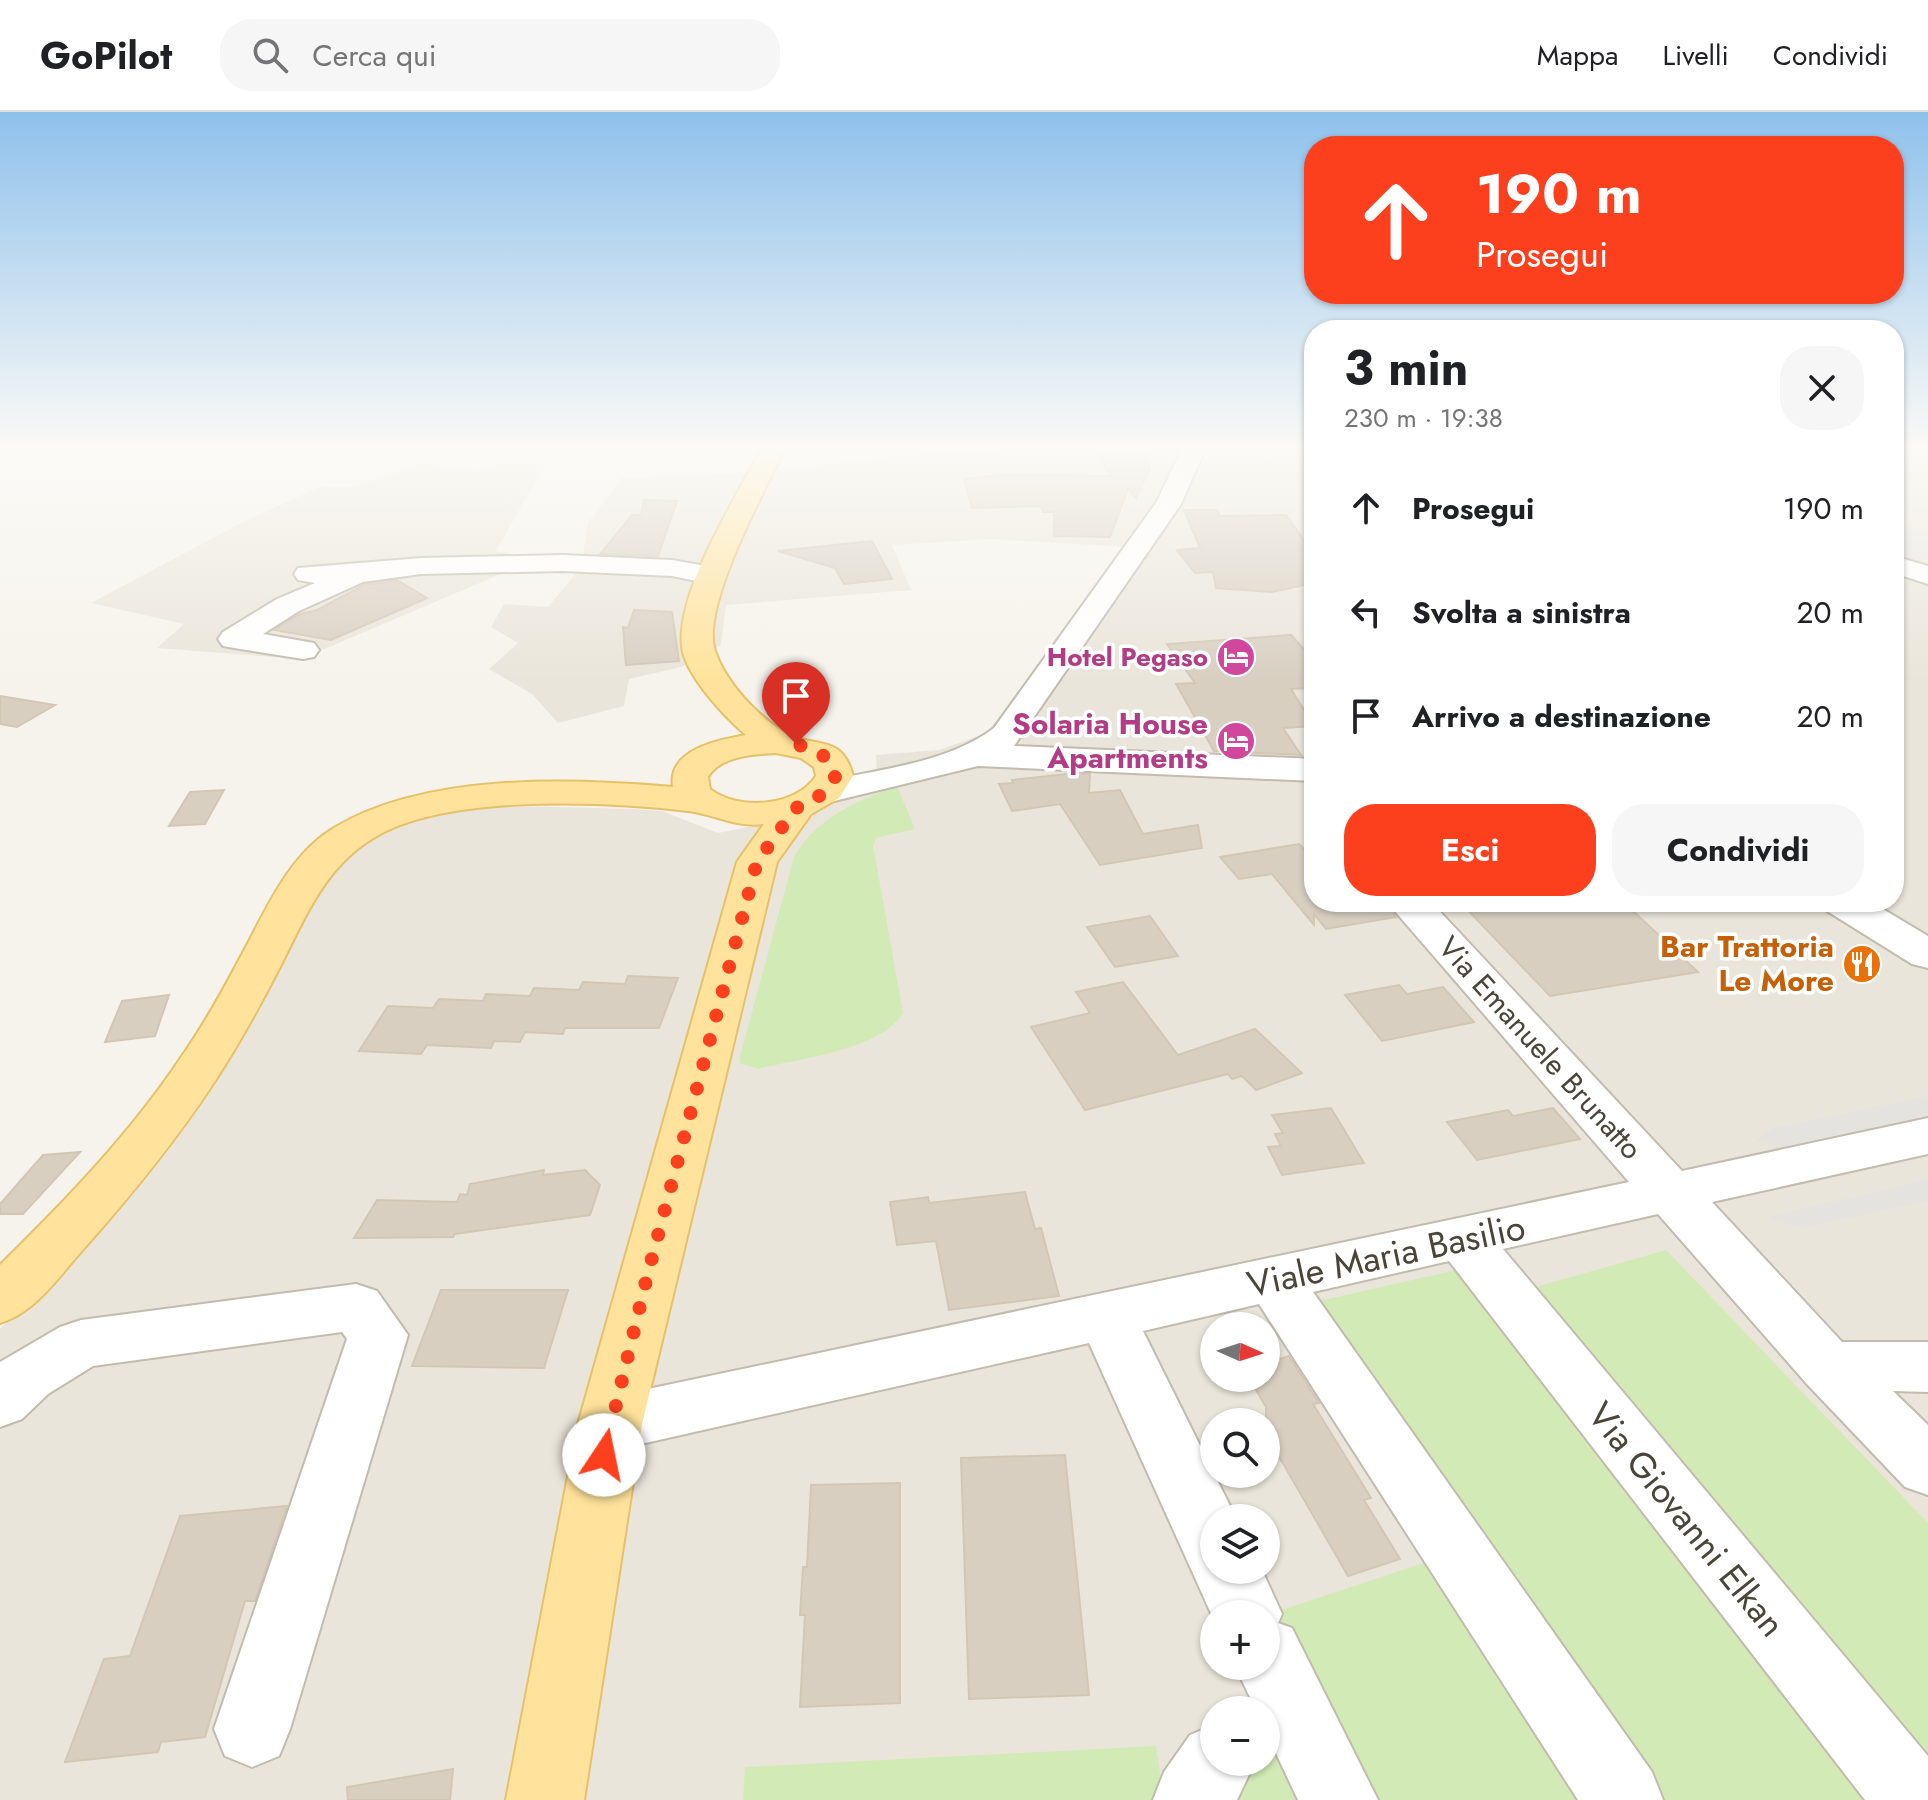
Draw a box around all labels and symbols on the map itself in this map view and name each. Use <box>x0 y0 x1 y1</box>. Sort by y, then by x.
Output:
hotel icon: Hotel Pegaso <box>1215 636 1257 678</box>
place label: Hotel Pegaso <box>1047 638 1208 676</box>
pin <box>762 662 830 744</box>
place label: Solaria House Apartments <box>1012 702 1208 779</box>
hotel icon: Solaria House Apartments <box>1215 720 1257 762</box>
place label: Bar Trattoria Le More <box>1660 925 1834 1002</box>
street label: Via Emanuele Brunatto <box>1428 926 1653 1169</box>
restaurant icon: Bar Trattoria Le More <box>1841 943 1883 985</box>
street label: Viale Maria Basilio <box>1242 1200 1530 1310</box>
north arrow <box>1200 1312 1280 1392</box>
street label: Via Giovanni Elkan <box>1576 1390 1798 1648</box>
position arrow <box>562 1413 646 1497</box>

